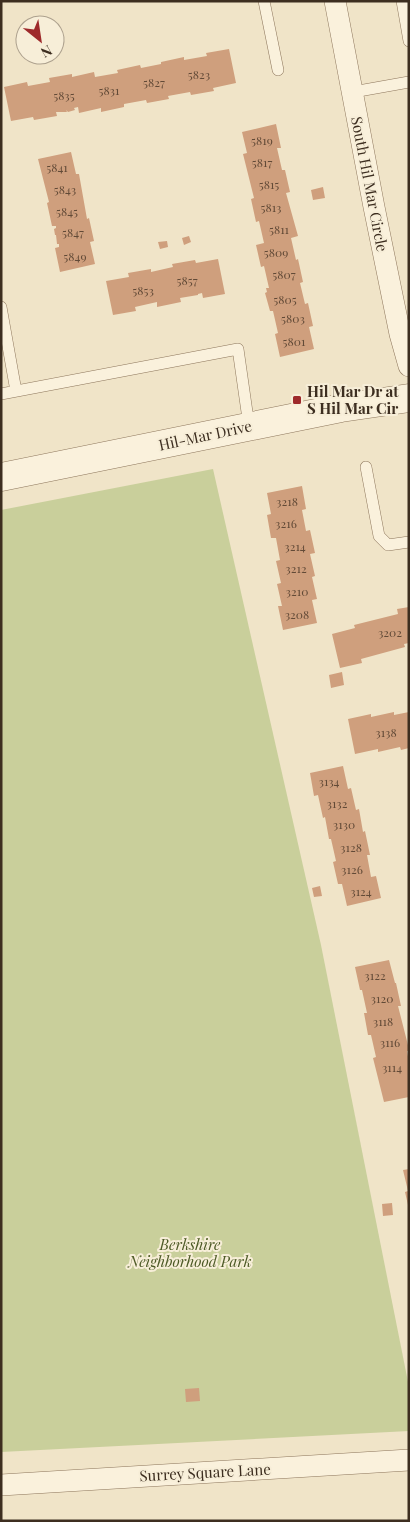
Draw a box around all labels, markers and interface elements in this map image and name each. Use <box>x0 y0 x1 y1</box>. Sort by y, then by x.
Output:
north arrow <box>15 15 65 65</box>
text: N <box>38 41 56 62</box>
house number: 5823 <box>188 66 210 82</box>
house number: 5827 <box>143 74 165 90</box>
house number: 5831 <box>99 82 120 98</box>
house number: 5835 <box>53 87 75 103</box>
street label: South Hil Mar Circle <box>347 115 393 253</box>
house number: 5819 <box>251 132 273 148</box>
house number: 5817 <box>252 154 272 170</box>
house number: 5841 <box>46 159 68 175</box>
house number: 5815 <box>259 176 279 192</box>
house number: 5843 <box>54 181 76 197</box>
house number: 5813 <box>261 199 281 215</box>
house number: 5845 <box>56 203 78 219</box>
house number: 5811 <box>269 221 290 237</box>
house number: 5847 <box>62 224 84 240</box>
house number: 5809 <box>264 244 288 260</box>
house number: 5849 <box>63 248 87 264</box>
house number: 5807 <box>272 266 296 282</box>
house number: 5857 <box>176 272 198 288</box>
house number: 5853 <box>132 282 154 298</box>
house number: 5805 <box>273 291 297 307</box>
house number: 5803 <box>281 310 305 326</box>
house number: 5801 <box>283 333 306 349</box>
place label: Hil Mar Dr at S Hil Mar Cir <box>307 381 399 418</box>
marker: Hil Mar Dr at S Hil Mar Cir <box>291 394 303 406</box>
street label: Hil-Mar Drive <box>157 415 253 455</box>
house number: 3218 <box>276 493 298 509</box>
house number: 3216 <box>275 515 297 531</box>
house number: 3214 <box>284 538 306 554</box>
house number: 3212 <box>285 560 307 576</box>
house number: 3210 <box>286 583 308 599</box>
house number: 3208 <box>285 606 309 622</box>
house number: 3202 <box>378 624 402 640</box>
house number: 3138 <box>375 724 397 740</box>
house number: 3134 <box>319 773 340 789</box>
house number: 3132 <box>327 795 348 811</box>
house number: 3130 <box>333 816 355 832</box>
house number: 3128 <box>340 839 362 855</box>
house number: 3126 <box>341 861 363 877</box>
house number: 3124 <box>350 883 372 899</box>
house number: 3122 <box>364 967 386 983</box>
house number: 3120 <box>371 990 393 1006</box>
house number: 3118 <box>373 1013 393 1029</box>
house number: 3116 <box>380 1034 400 1050</box>
house number: 3114 <box>382 1059 402 1075</box>
park label: Berkshire Neighborhood Park <box>127 1234 252 1271</box>
street label: Surrey Square Lane <box>139 1459 271 1485</box>

